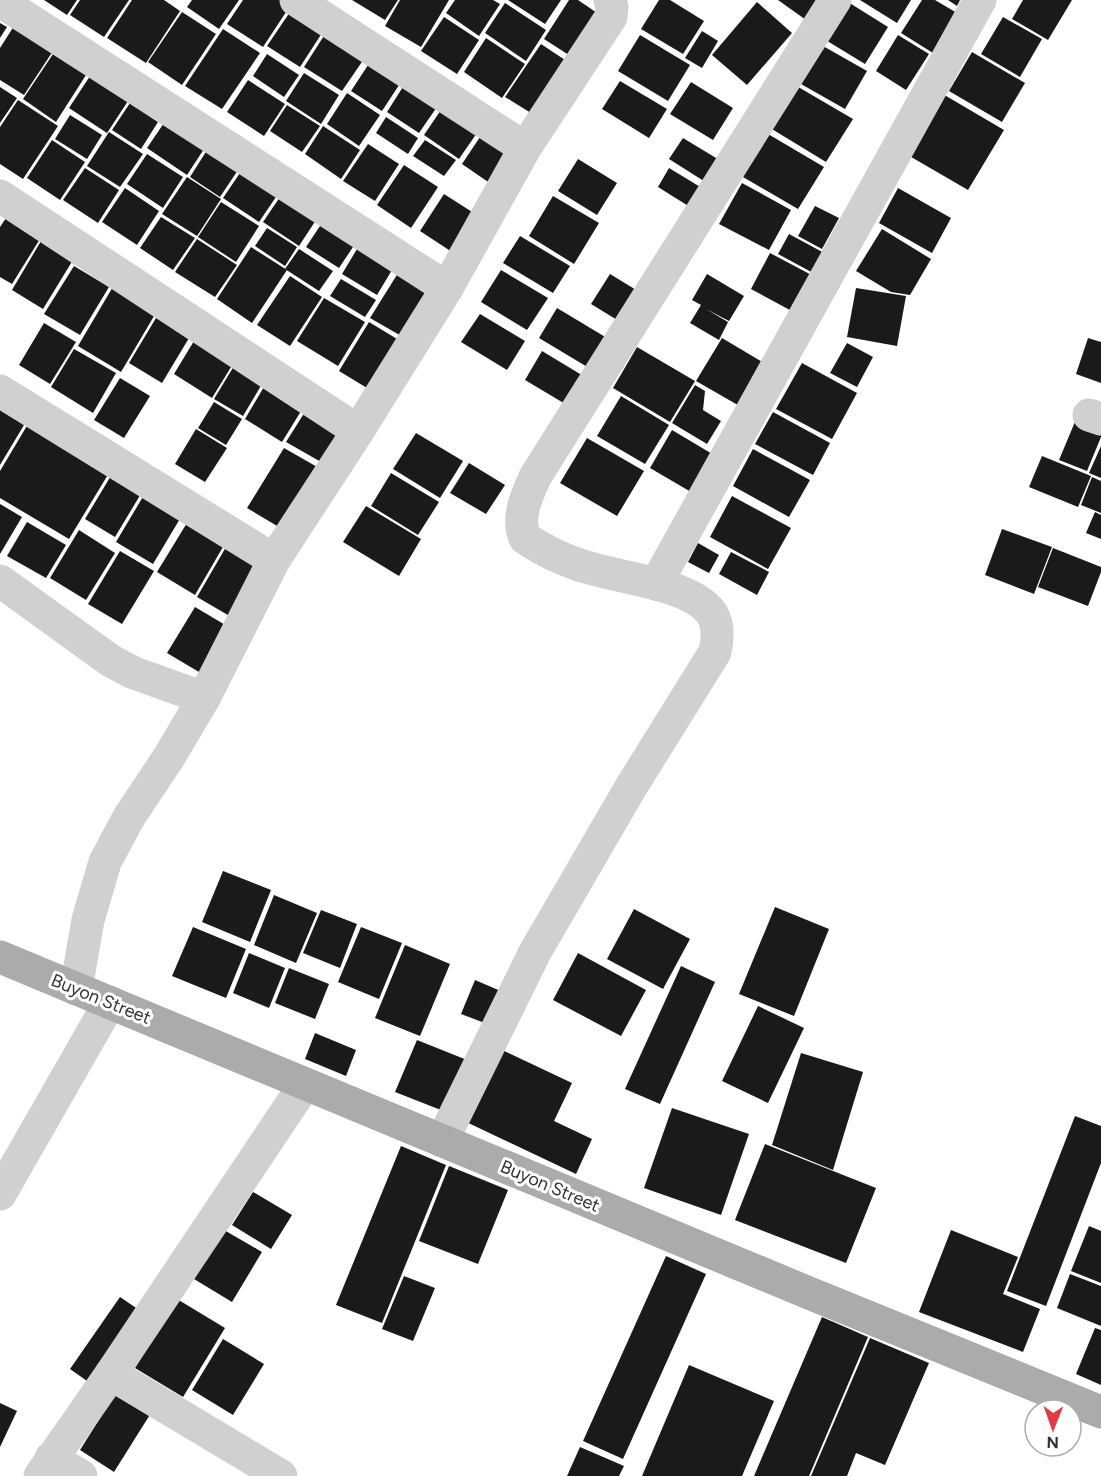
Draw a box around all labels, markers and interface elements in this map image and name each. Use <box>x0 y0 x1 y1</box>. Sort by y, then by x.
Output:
street label: Buyon Street <box>48 969 154 1029</box>
street label: Buyon Street <box>497 1155 603 1217</box>
north arrow <box>1023 1398 1083 1458</box>
text: N <box>1046 1433 1059 1452</box>

